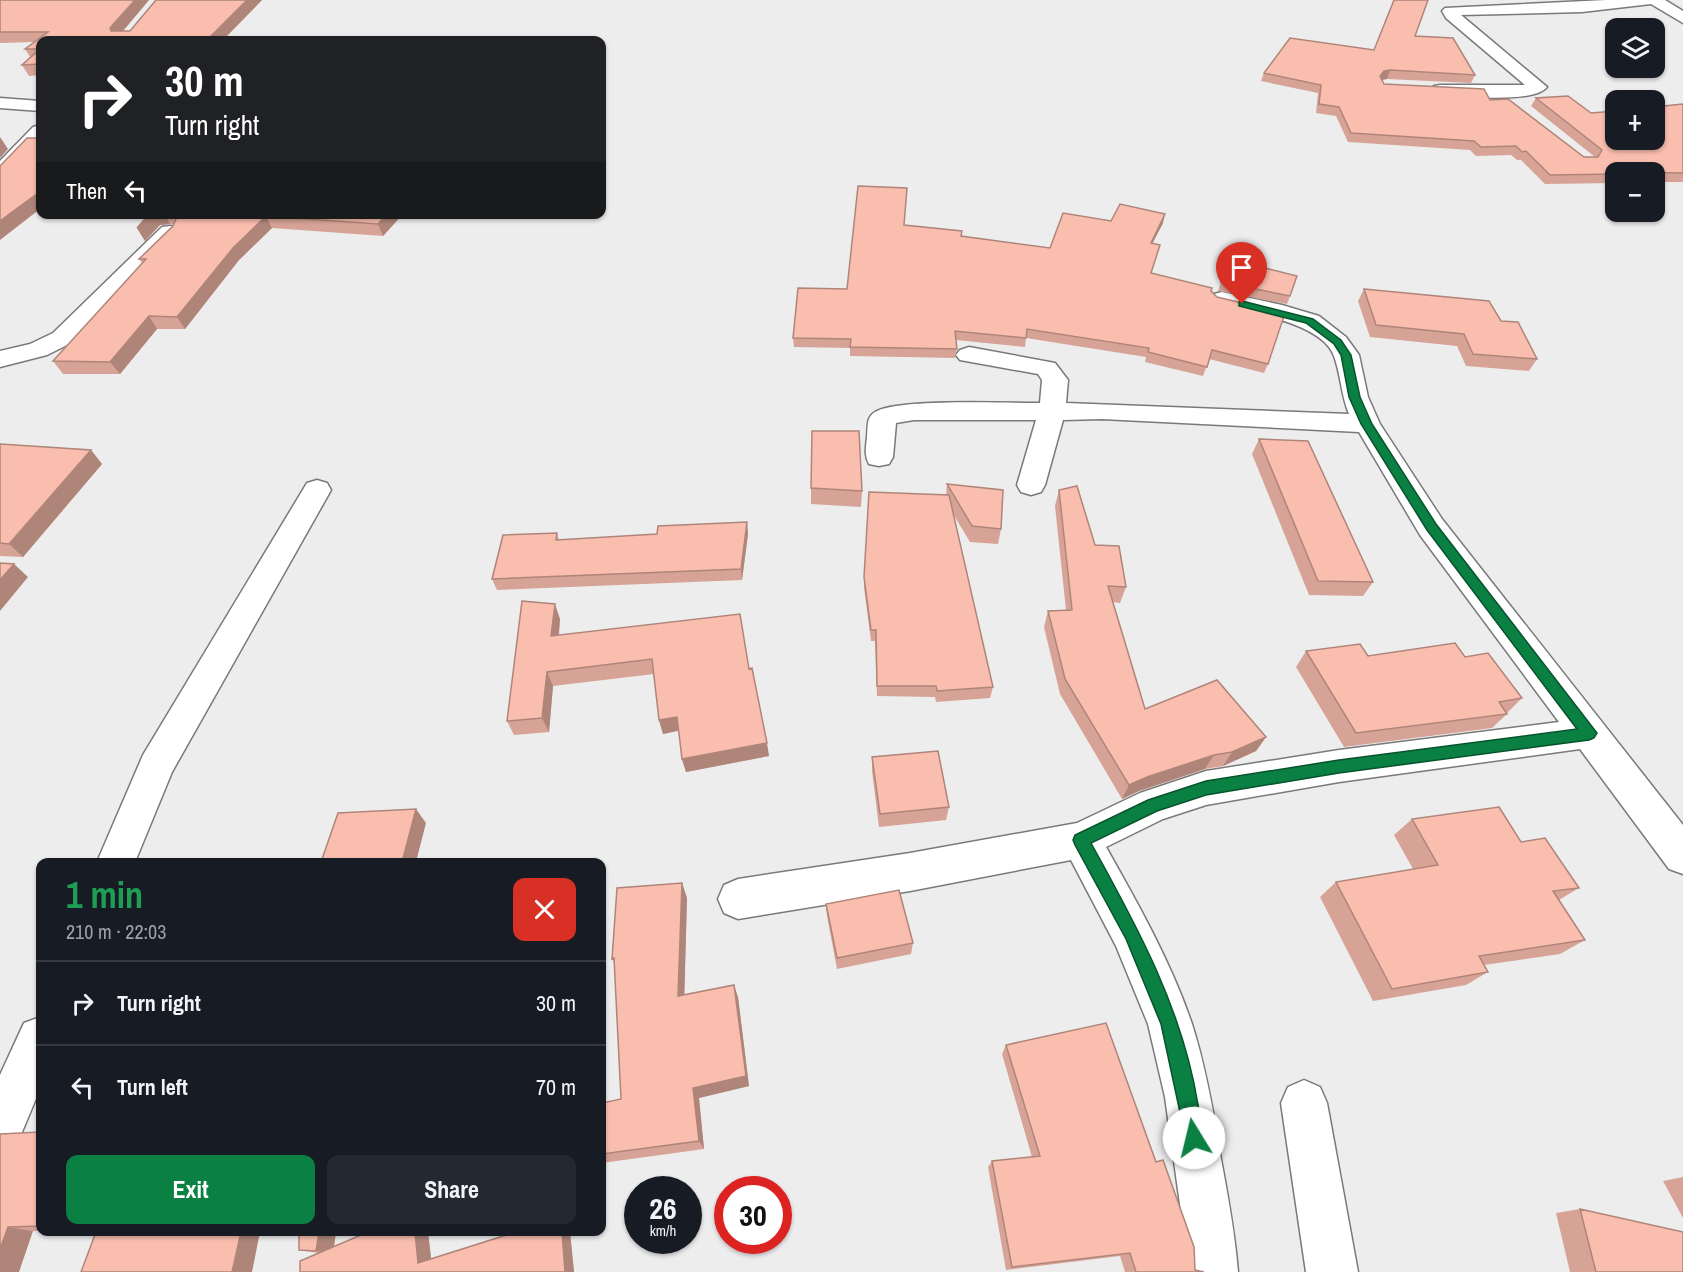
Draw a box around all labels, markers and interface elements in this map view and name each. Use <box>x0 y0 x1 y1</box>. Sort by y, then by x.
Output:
map controls <box>1605 18 1665 222</box>
button: layers <box>1605 18 1665 78</box>
text: 30 m <box>165 53 244 109</box>
icon: right <box>66 60 144 138</box>
button: + <box>1605 90 1665 150</box>
text: Turn right <box>165 107 259 143</box>
button: − <box>1605 162 1665 222</box>
icon: left <box>119 174 152 207</box>
text: Then <box>66 176 107 206</box>
pin <box>1216 242 1267 304</box>
icon: arrive <box>1225 251 1258 284</box>
text: 1 min <box>66 871 143 919</box>
button: close <box>513 878 576 941</box>
text: 210 m · 22:03 <box>66 918 166 945</box>
icon: right <box>66 987 99 1020</box>
text: Turn right <box>117 988 201 1018</box>
text: 30 m <box>536 988 576 1018</box>
icon: left <box>66 1071 99 1104</box>
text: Turn left <box>117 1072 188 1102</box>
text: 70 m <box>536 1072 576 1102</box>
position arrow <box>1162 1106 1226 1170</box>
button: Exit <box>66 1155 315 1224</box>
button: Share <box>327 1155 576 1224</box>
speed limit sign: 30 <box>714 1176 792 1254</box>
text: 26 <box>649 1188 677 1228</box>
text: km/h <box>650 1220 676 1241</box>

